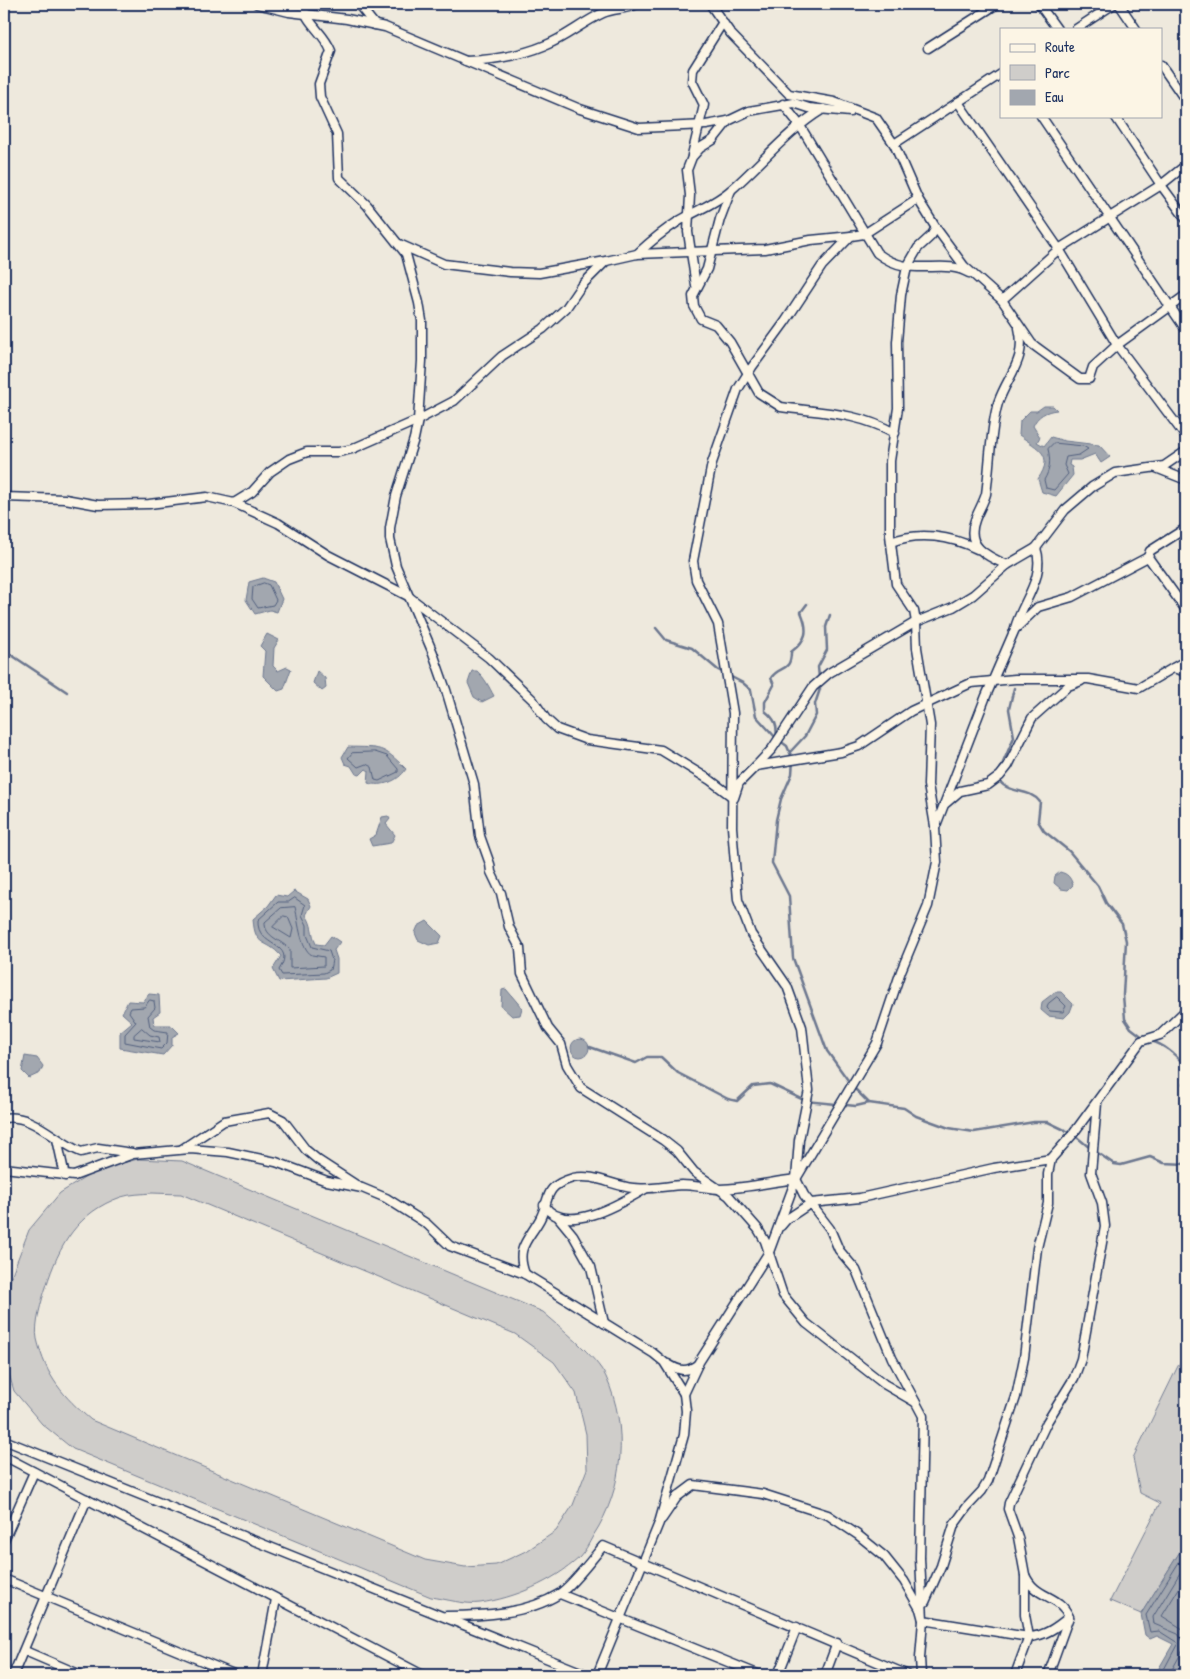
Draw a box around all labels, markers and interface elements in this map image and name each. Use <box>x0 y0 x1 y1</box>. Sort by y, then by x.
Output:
legend <box>1000 28 1162 118</box>
text: Route <box>1045 36 1075 57</box>
text: Parc <box>1045 62 1070 83</box>
text: Eau <box>1045 86 1064 107</box>

